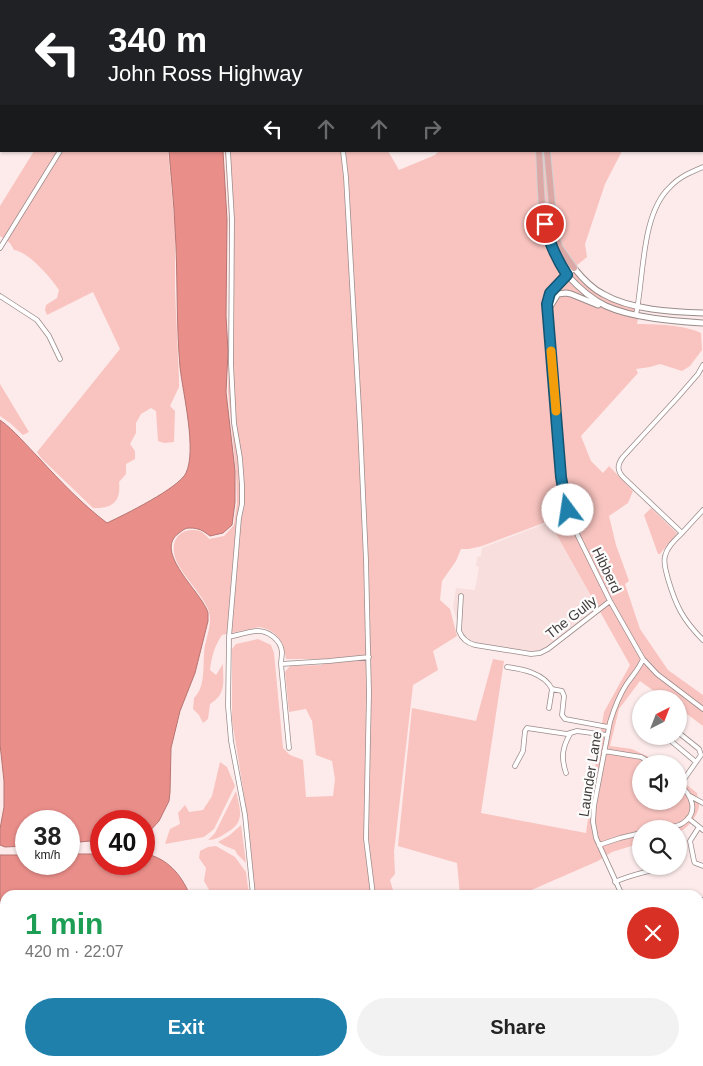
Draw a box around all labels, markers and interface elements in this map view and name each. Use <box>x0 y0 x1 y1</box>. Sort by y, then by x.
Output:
icon: left <box>25 20 90 85</box>
text: 340 m <box>108 20 207 59</box>
text: John Ross Highway <box>108 61 302 86</box>
icon: left <box>259 115 287 143</box>
icon: ahead <box>312 115 340 143</box>
icon: ahead <box>365 115 393 143</box>
icon: right <box>418 115 446 143</box>
pin <box>524 203 566 245</box>
icon: arrive <box>531 210 559 238</box>
position arrow <box>541 483 593 535</box>
street label: Hibberd <box>589 544 625 596</box>
street label: The Gully <box>542 592 600 642</box>
north arrow <box>632 690 688 745</box>
map controls <box>632 690 687 875</box>
street label: Launder Lane <box>575 730 605 818</box>
button: sound <box>632 755 687 810</box>
speed limit sign: 40 <box>90 810 155 875</box>
button: search <box>632 820 687 875</box>
text: 38 <box>34 822 61 850</box>
text: km/h <box>34 848 61 862</box>
text: 1 min <box>25 907 103 940</box>
button: close <box>627 907 679 959</box>
text: 420 m · 22:07 <box>25 943 124 960</box>
button: Exit <box>25 998 347 1056</box>
button: Share <box>357 998 679 1056</box>

